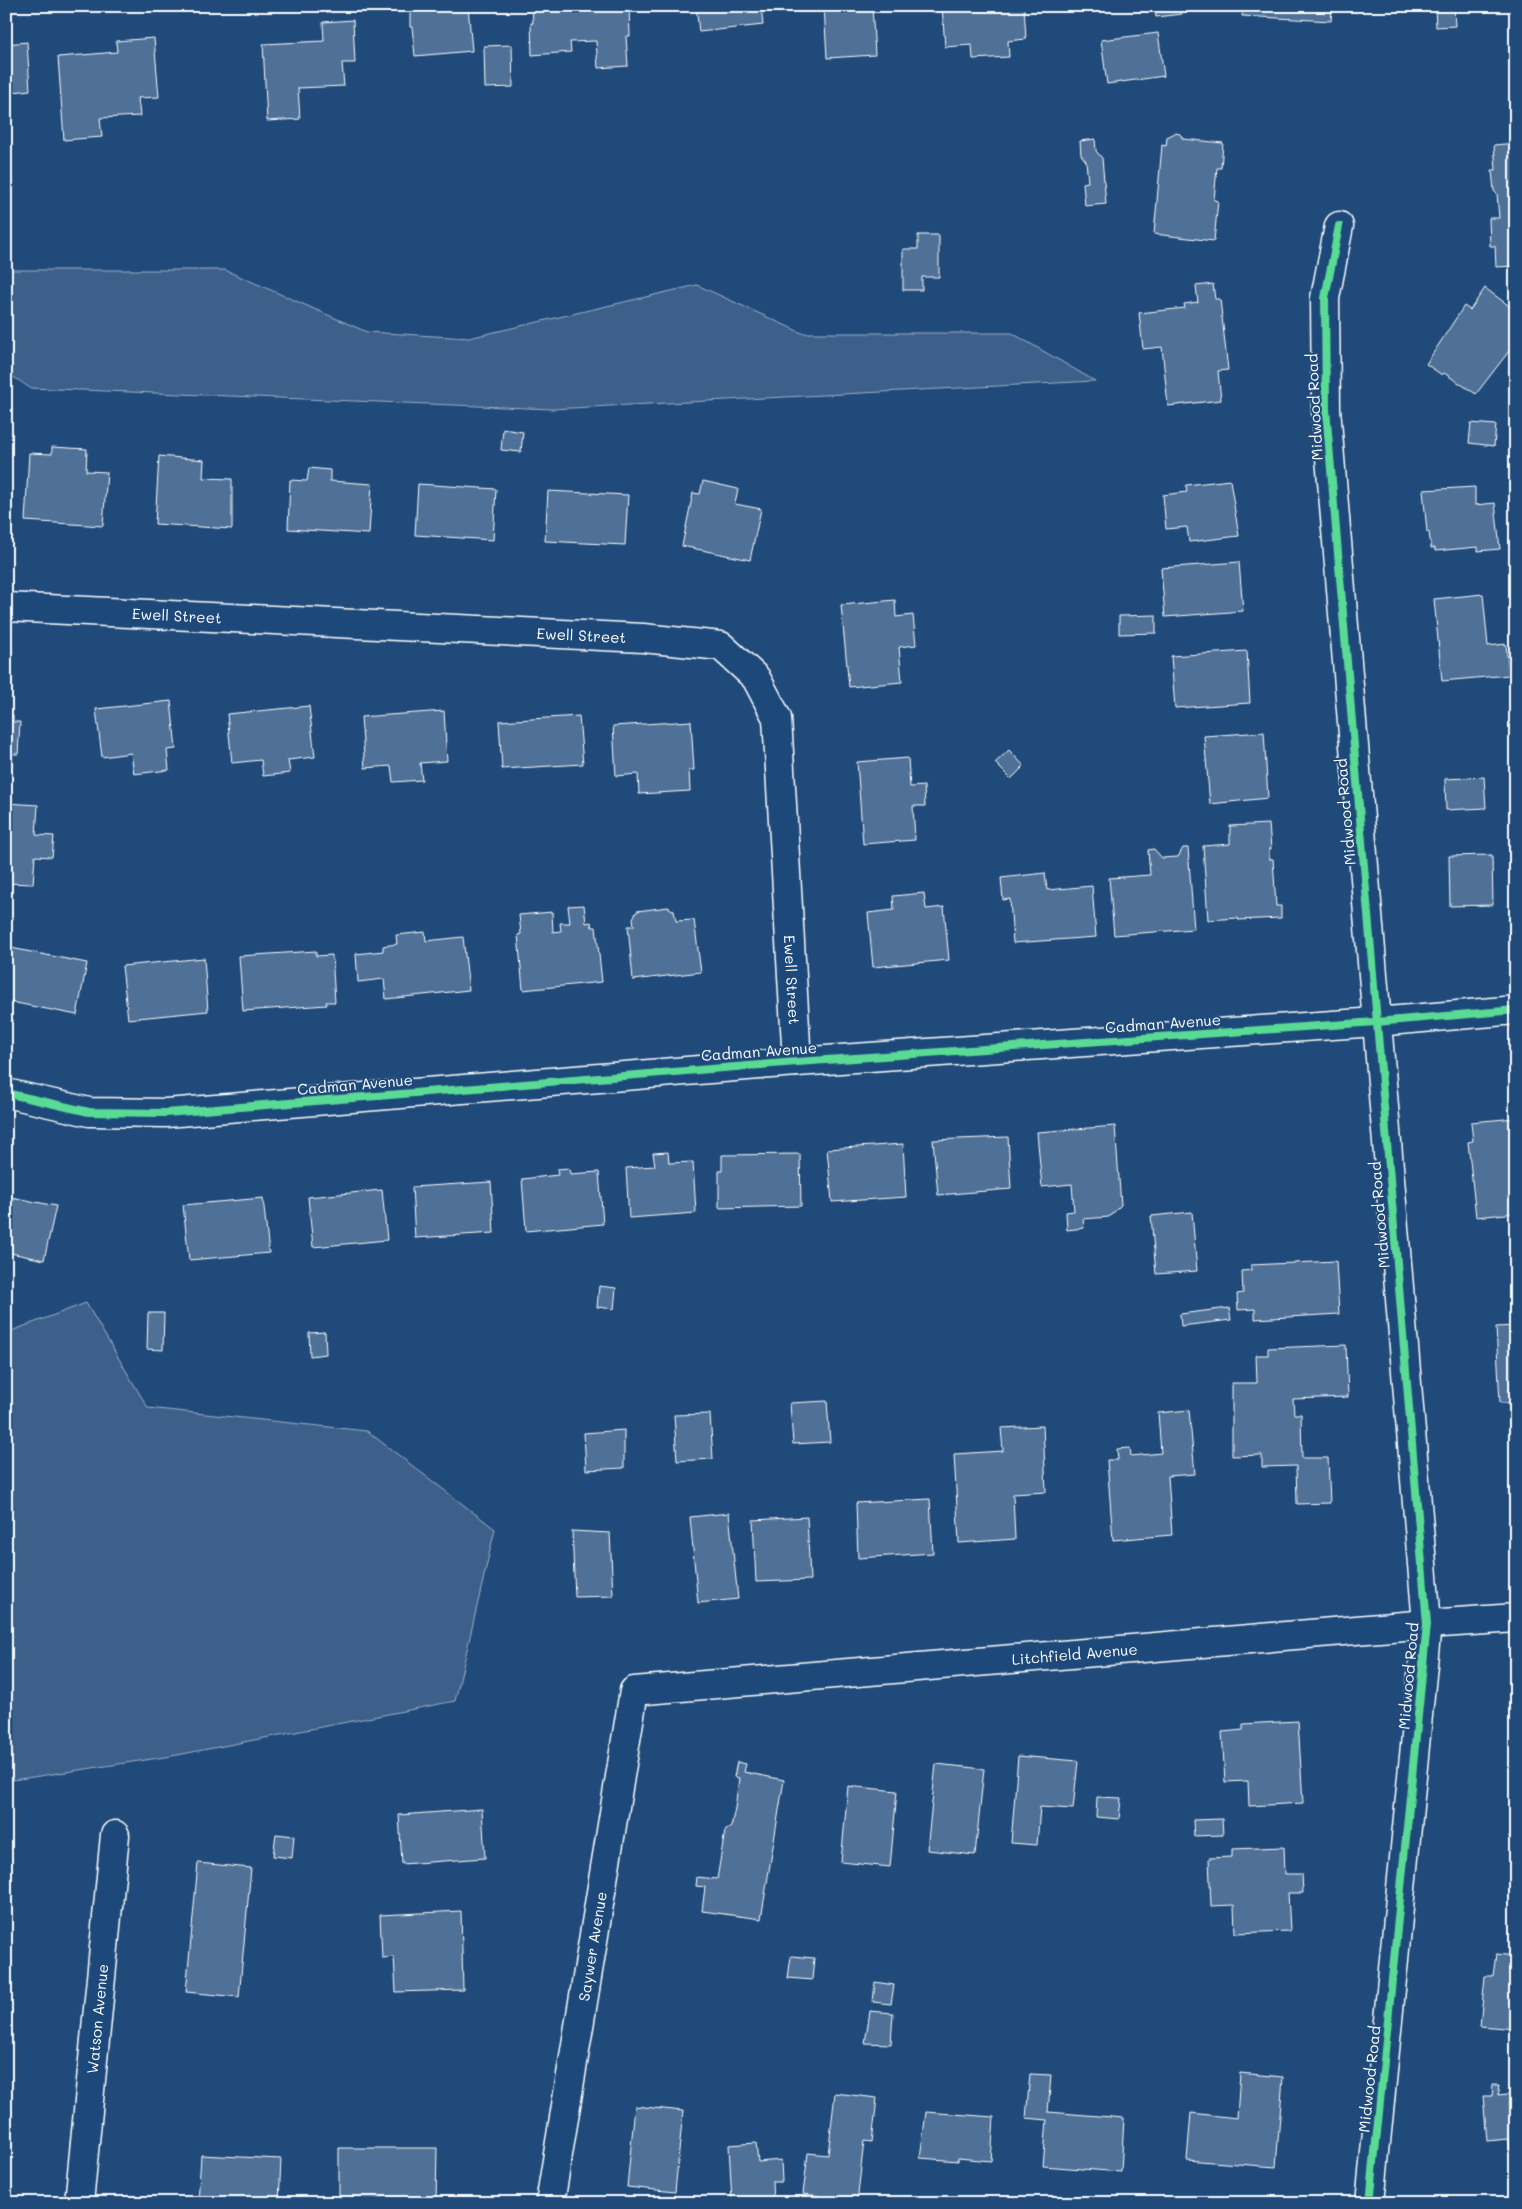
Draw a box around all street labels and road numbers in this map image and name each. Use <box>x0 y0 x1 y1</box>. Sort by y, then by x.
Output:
street label: Midwood Road <box>1301 353 1327 461</box>
street label: Ewell Street <box>132 603 222 627</box>
street label: Ewell Street <box>536 623 627 647</box>
street label: Midwood Road <box>1330 758 1360 866</box>
street label: Ewell Street <box>780 934 805 1025</box>
street label: Cadman Avenue <box>1104 1009 1222 1037</box>
street label: Cadman Avenue <box>700 1037 818 1065</box>
street label: Cadman Avenue <box>296 1069 414 1099</box>
street label: Midwood Road <box>1364 1161 1394 1269</box>
street label: Midwood Road <box>1393 1622 1423 1730</box>
street label: Litchfield Avenue <box>1011 1638 1138 1669</box>
street label: Saywer Avenue <box>573 1890 611 2003</box>
street label: Watson Avenue <box>82 1963 112 2075</box>
street label: Midwood Road <box>1353 2025 1385 2133</box>

